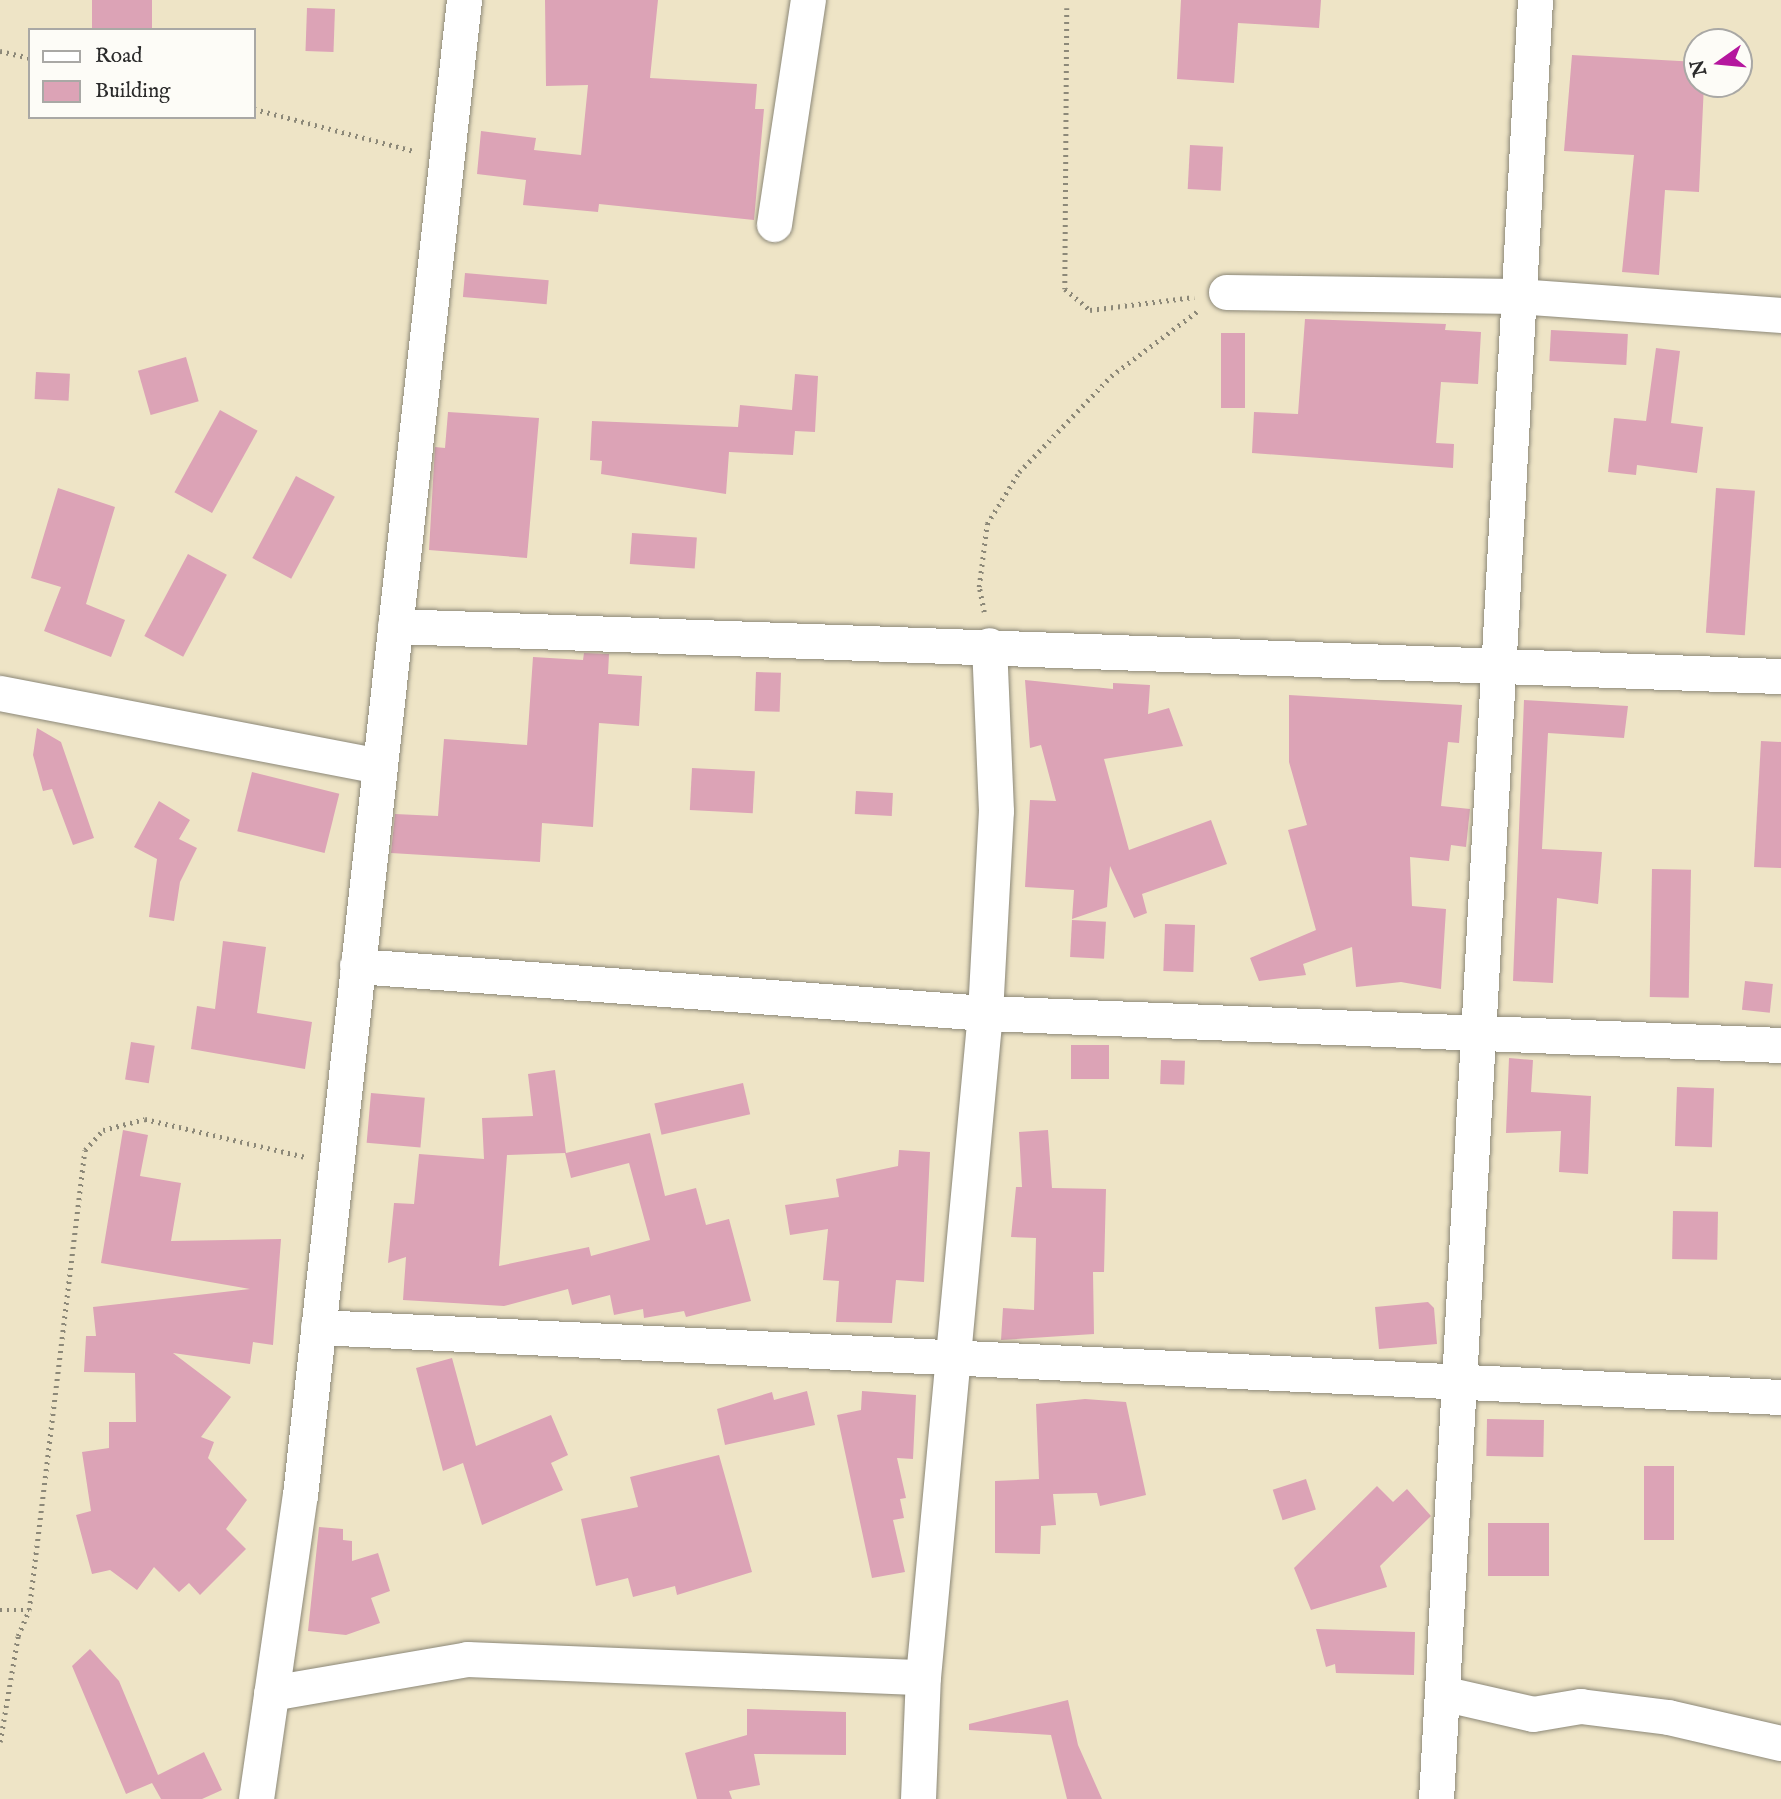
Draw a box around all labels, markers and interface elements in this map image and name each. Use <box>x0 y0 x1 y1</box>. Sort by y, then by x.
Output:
legend <box>28 28 256 119</box>
north arrow <box>1683 28 1753 98</box>
text: Road <box>95 43 142 70</box>
text: N <box>1686 57 1713 79</box>
text: Building <box>95 78 170 105</box>

